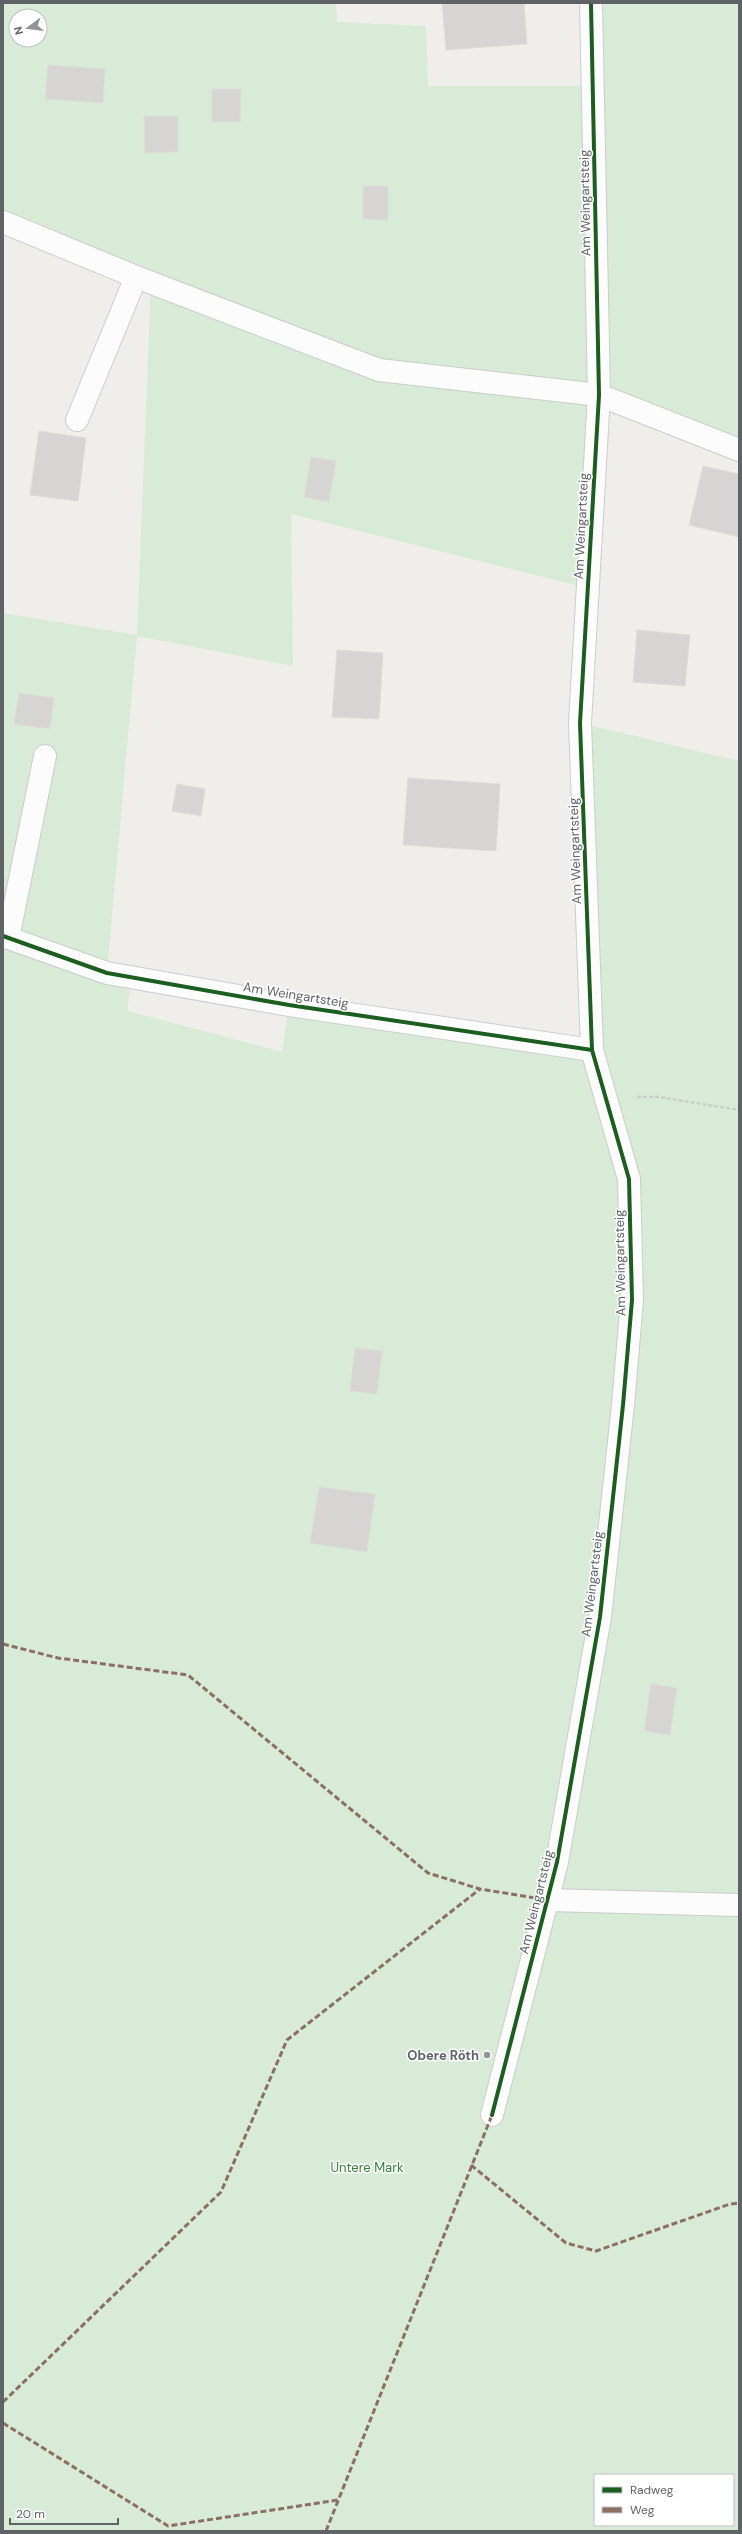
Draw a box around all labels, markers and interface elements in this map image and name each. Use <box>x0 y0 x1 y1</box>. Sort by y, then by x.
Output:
north arrow <box>8 8 48 48</box>
text: N <box>11 25 26 36</box>
street label: Am Weingartsteig <box>576 150 594 256</box>
street label: Am Weingartsteig <box>570 472 592 580</box>
street label: Am Weingartsteig <box>565 797 585 905</box>
street label: Am Weingartsteig <box>242 978 350 1012</box>
street label: Am Weingartsteig <box>611 1210 629 1316</box>
street label: Am Weingartsteig <box>577 1530 607 1638</box>
street label: Am Weingartsteig <box>515 1848 557 1956</box>
place label: Obere Röth <box>407 2047 479 2064</box>
marker: Obere Röth <box>482 2050 492 2060</box>
park label: Untere Mark <box>330 2159 404 2176</box>
legend <box>594 2474 734 2526</box>
text: Radweg <box>630 2482 674 2498</box>
scale bar <box>10 2500 118 2526</box>
text: Weg <box>630 2502 655 2518</box>
text: 20 m <box>16 2506 45 2522</box>

